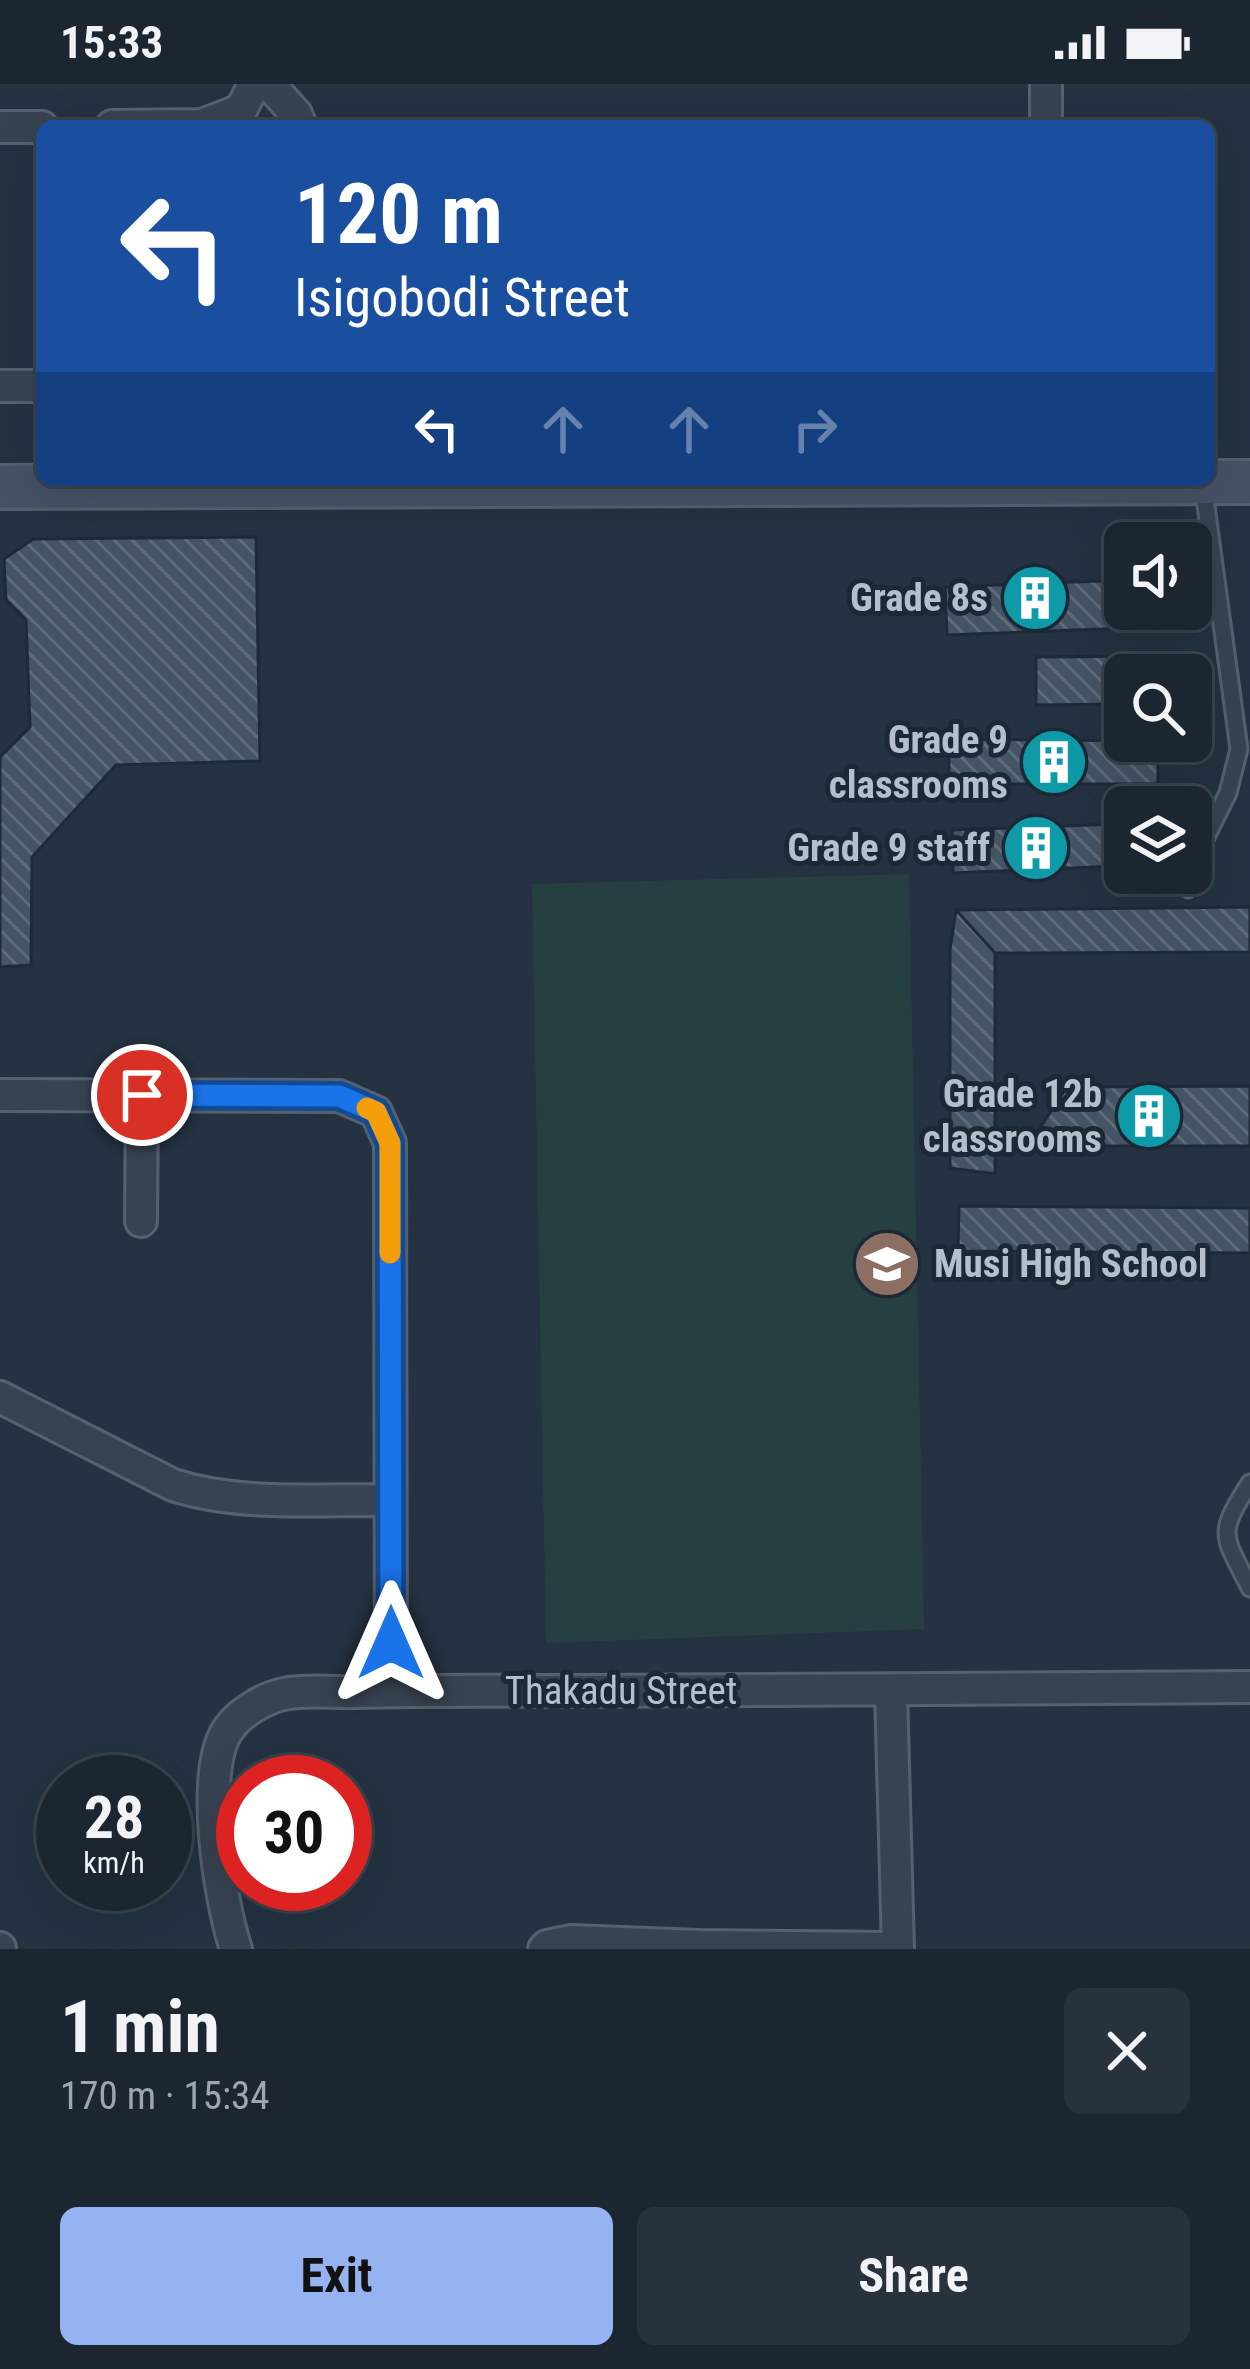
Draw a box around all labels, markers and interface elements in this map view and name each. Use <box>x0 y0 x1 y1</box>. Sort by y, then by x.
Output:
text: 15:33 <box>60 16 163 69</box>
text: 120 m <box>294 165 503 264</box>
icon: left <box>96 168 252 324</box>
text: Isigobodi Street <box>294 266 630 329</box>
icon: left <box>404 396 470 462</box>
icon: ahead <box>530 396 596 462</box>
icon: ahead <box>656 396 722 462</box>
icon: right <box>782 396 848 462</box>
map controls <box>1104 522 1212 894</box>
button: sound <box>1104 522 1212 630</box>
building icon: Grade 8s <box>1000 563 1070 633</box>
place label: Grade 8s <box>850 575 988 621</box>
button: search <box>1104 654 1212 762</box>
place label: Grade 9 classrooms <box>829 717 1008 808</box>
building icon: Grade 9 classrooms <box>1019 727 1089 797</box>
button: layers <box>1104 786 1212 894</box>
building icon: Grade 9 staff <box>1001 813 1071 883</box>
place label: Grade 9 staff <box>787 825 990 871</box>
pin <box>91 1044 193 1146</box>
icon: arrive <box>109 1062 175 1128</box>
place label: Grade 12b classrooms <box>923 1071 1102 1162</box>
building icon: Grade 12b classrooms <box>1114 1081 1184 1151</box>
school or university icon: Musi High School <box>852 1229 922 1299</box>
place label: Musi High School <box>934 1241 1208 1287</box>
position arrow <box>328 1580 454 1706</box>
street label: Thakadu Street <box>505 1668 737 1714</box>
speed limit sign: 30 <box>216 1755 372 1911</box>
text: 28 <box>84 1782 144 1853</box>
text: km/h <box>83 1845 145 1880</box>
text: 1 min <box>60 1985 220 2070</box>
button: close <box>1064 1988 1190 2114</box>
text: 170 m · 15:34 <box>60 2073 270 2119</box>
button: Exit <box>60 2207 613 2345</box>
button: Share <box>637 2207 1190 2345</box>

